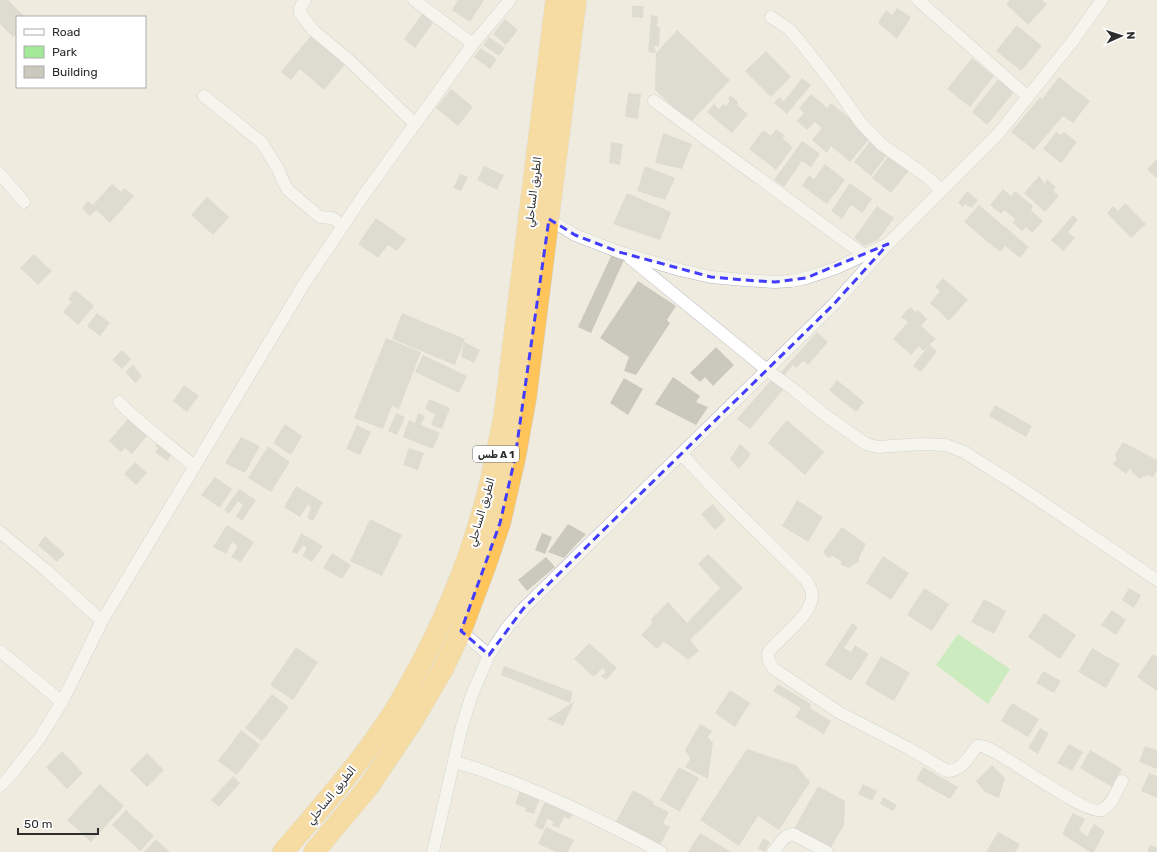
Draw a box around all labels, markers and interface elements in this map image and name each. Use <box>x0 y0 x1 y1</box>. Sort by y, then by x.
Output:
legend <box>16 16 146 88</box>
north arrow <box>1101 16 1141 56</box>
text: Road <box>52 25 80 39</box>
text: N <box>1124 31 1137 40</box>
text: Park <box>52 45 78 59</box>
text: Building <box>52 65 98 79</box>
street label: الطريق الساحلي <box>523 156 546 228</box>
road number: طس A 1 <box>473 446 519 462</box>
street label: الطريق الساحلي <box>465 476 499 549</box>
street label: الطريق الساحلي <box>304 764 360 828</box>
scale bar <box>18 810 98 836</box>
text: 50 m <box>24 817 52 831</box>

